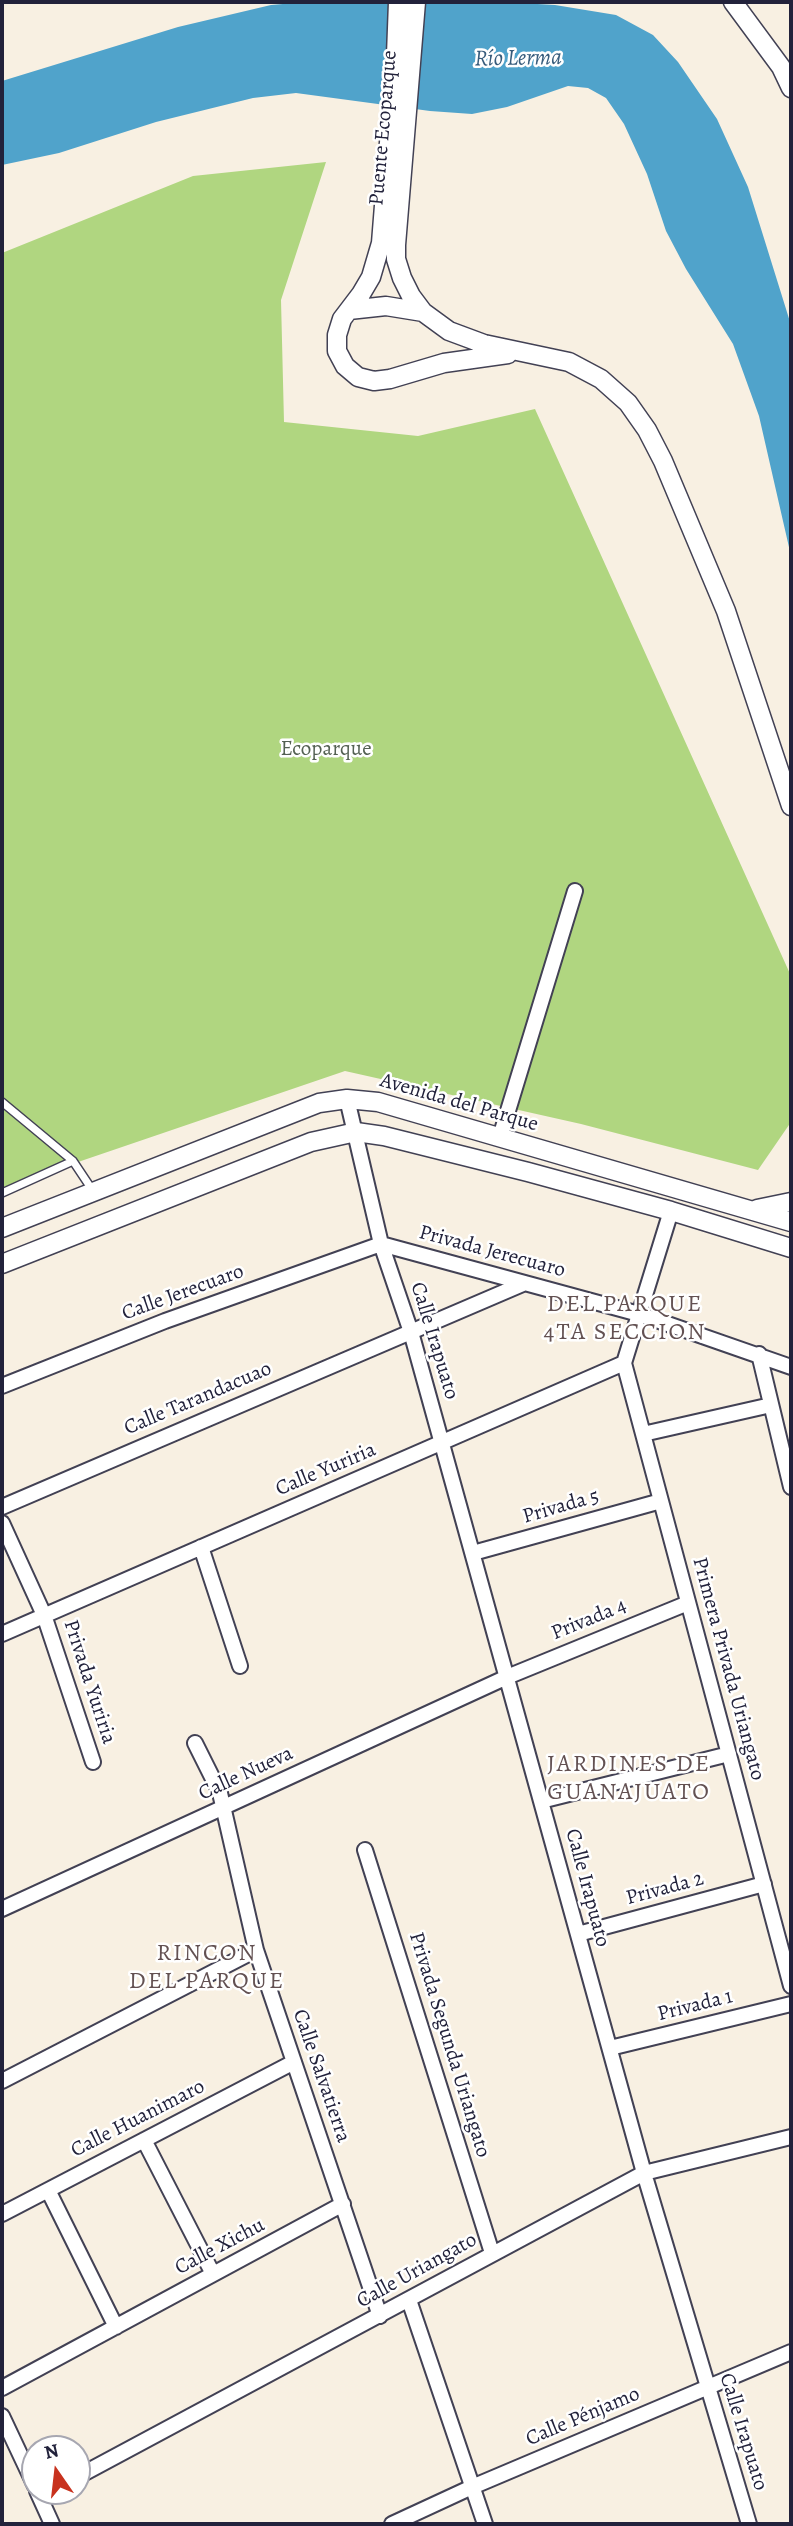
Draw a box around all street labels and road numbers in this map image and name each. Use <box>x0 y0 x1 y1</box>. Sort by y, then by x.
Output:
street label: Puente Ecoparque <box>365 49 403 207</box>
street label: Avenida del Parque <box>377 1068 541 1138</box>
street label: Privada Jerecuaro <box>416 1220 568 1284</box>
street label: Calle Jerecuaro <box>119 1259 247 1327</box>
street label: Calle Irapuato <box>404 1279 464 1403</box>
street label: Calle Tarandacuao <box>121 1357 275 1441</box>
street label: Calle Yuriria <box>272 1438 380 1502</box>
street label: Privada 5 <box>520 1484 602 1530</box>
street label: Primera Privada Uriangato <box>686 1555 770 1783</box>
street label: Privada 4 <box>548 1594 630 1646</box>
street label: Privada Yuriria <box>57 1617 121 1747</box>
street label: Calle Nueva <box>195 1741 297 1807</box>
street label: Calle Irapuato <box>559 1826 615 1950</box>
street label: Privada 2 <box>623 1867 707 1911</box>
street label: Privada Segunda Uriangato <box>403 1929 495 2161</box>
street label: Privada 1 <box>655 1985 735 2027</box>
street label: Calle Salvatierra <box>286 2006 356 2146</box>
street label: Calle Huanimaro <box>67 2074 209 2164</box>
street label: Calle Xichu <box>171 2213 269 2281</box>
street label: Calle Uriangato <box>353 2228 481 2314</box>
street label: Calle Irapuato <box>713 2370 773 2494</box>
street label: Calle Pénjamo <box>522 2382 644 2452</box>

